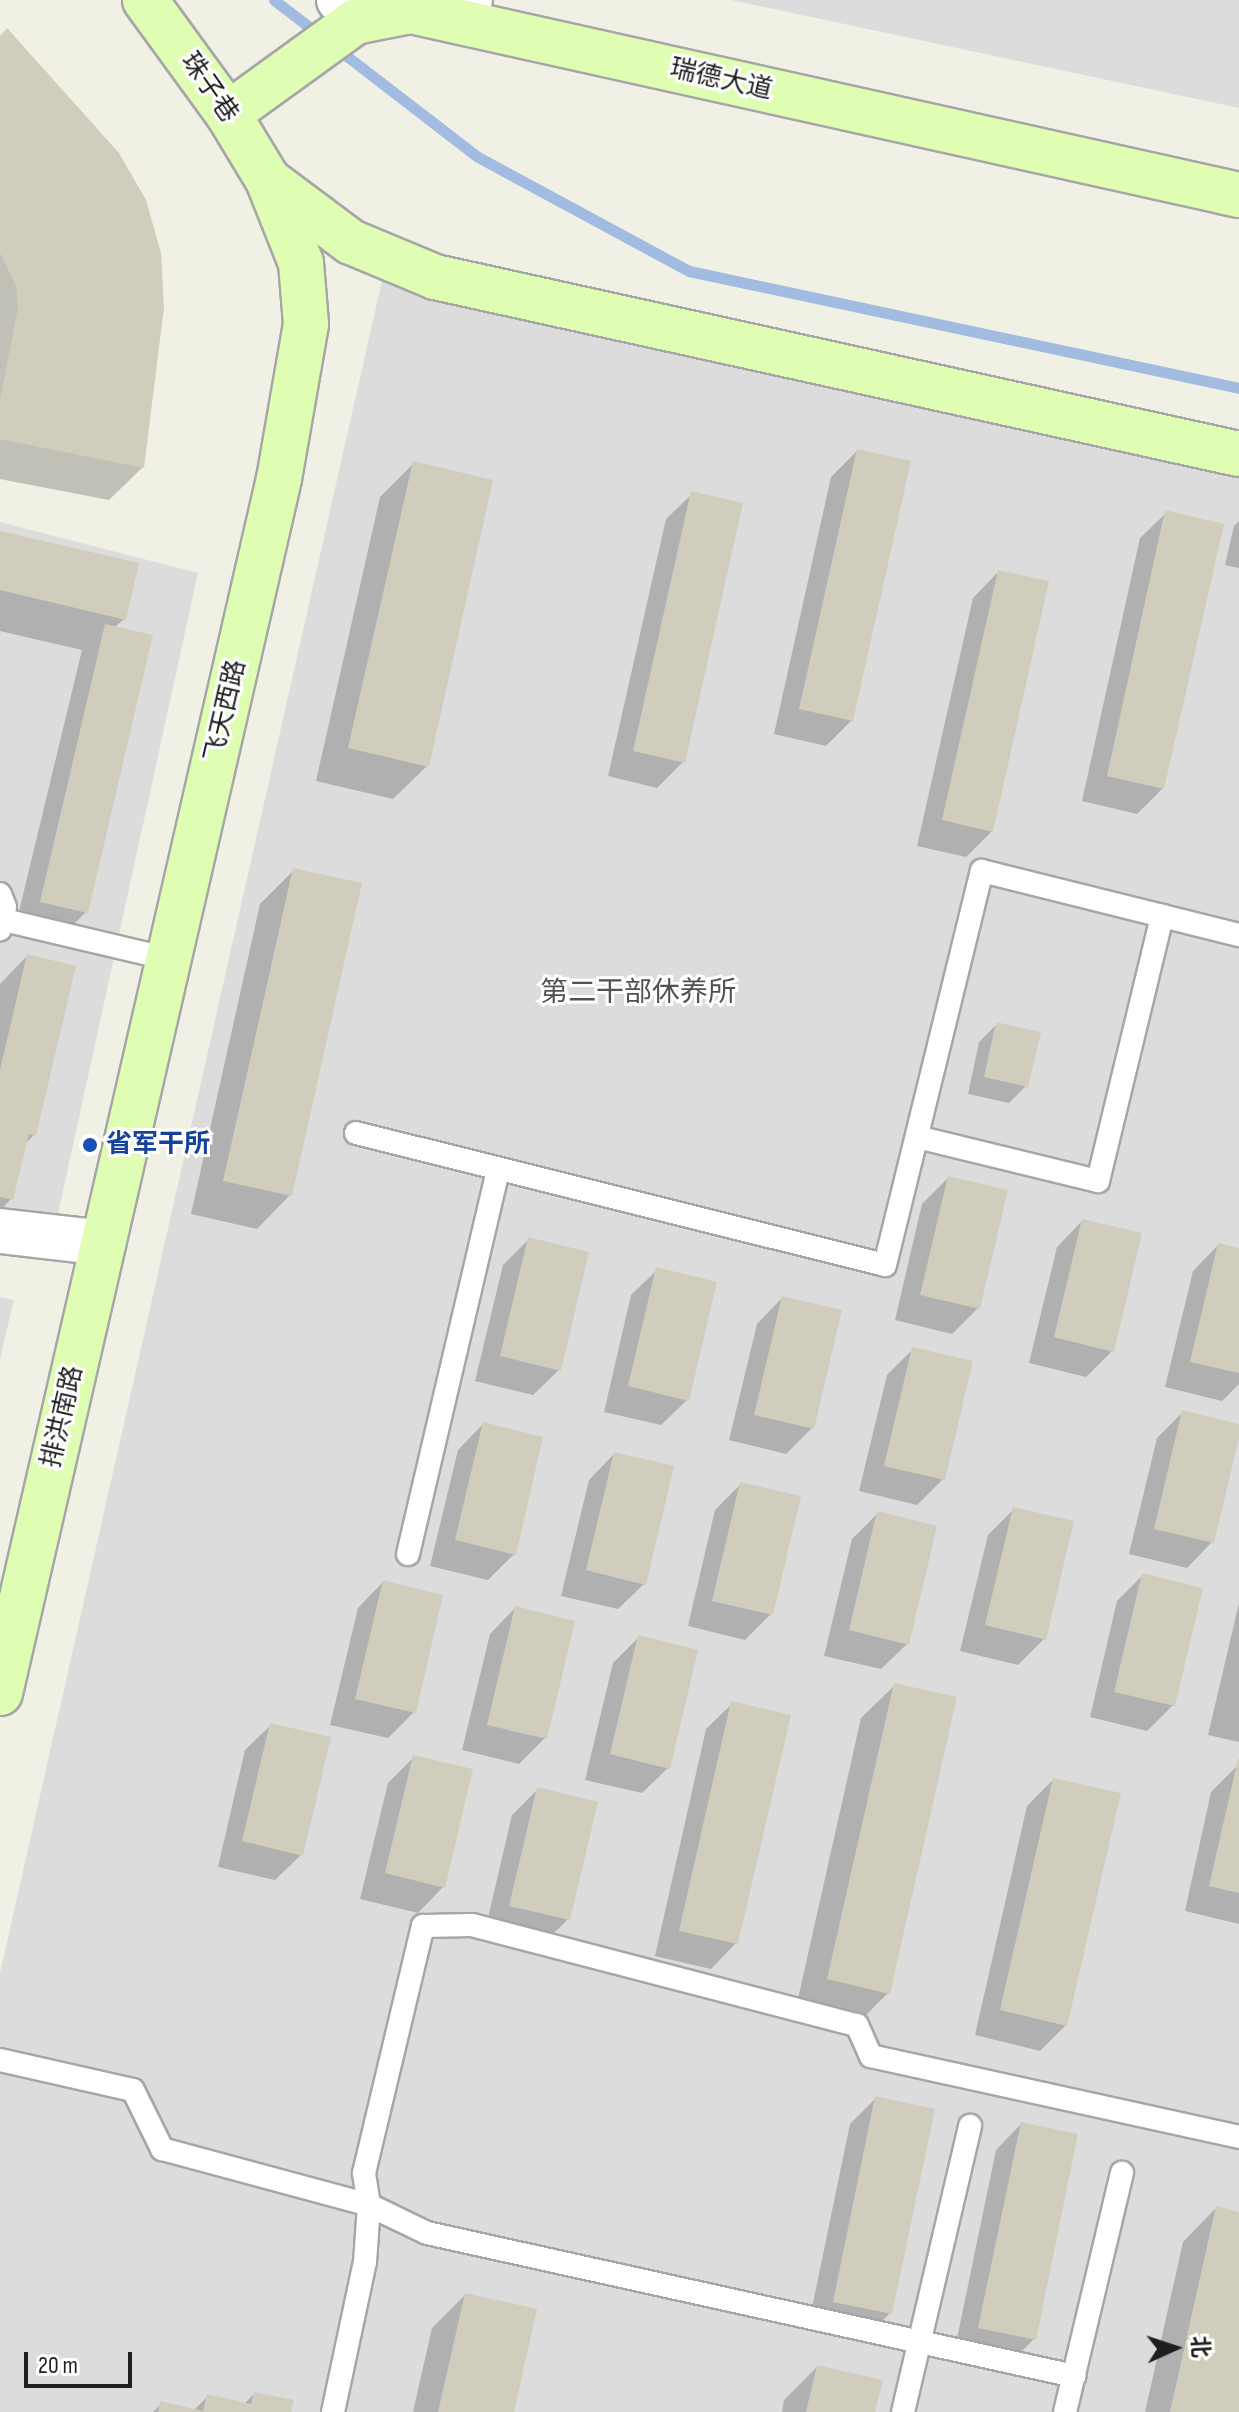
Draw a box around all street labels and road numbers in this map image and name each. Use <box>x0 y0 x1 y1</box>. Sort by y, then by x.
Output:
street label: 珠子巷 <box>174 47 244 129</box>
street label: 瑞德大道 <box>667 53 775 107</box>
street label: 飞天西路 <box>199 657 253 765</box>
street label: 排洪南路 <box>36 1363 90 1471</box>

